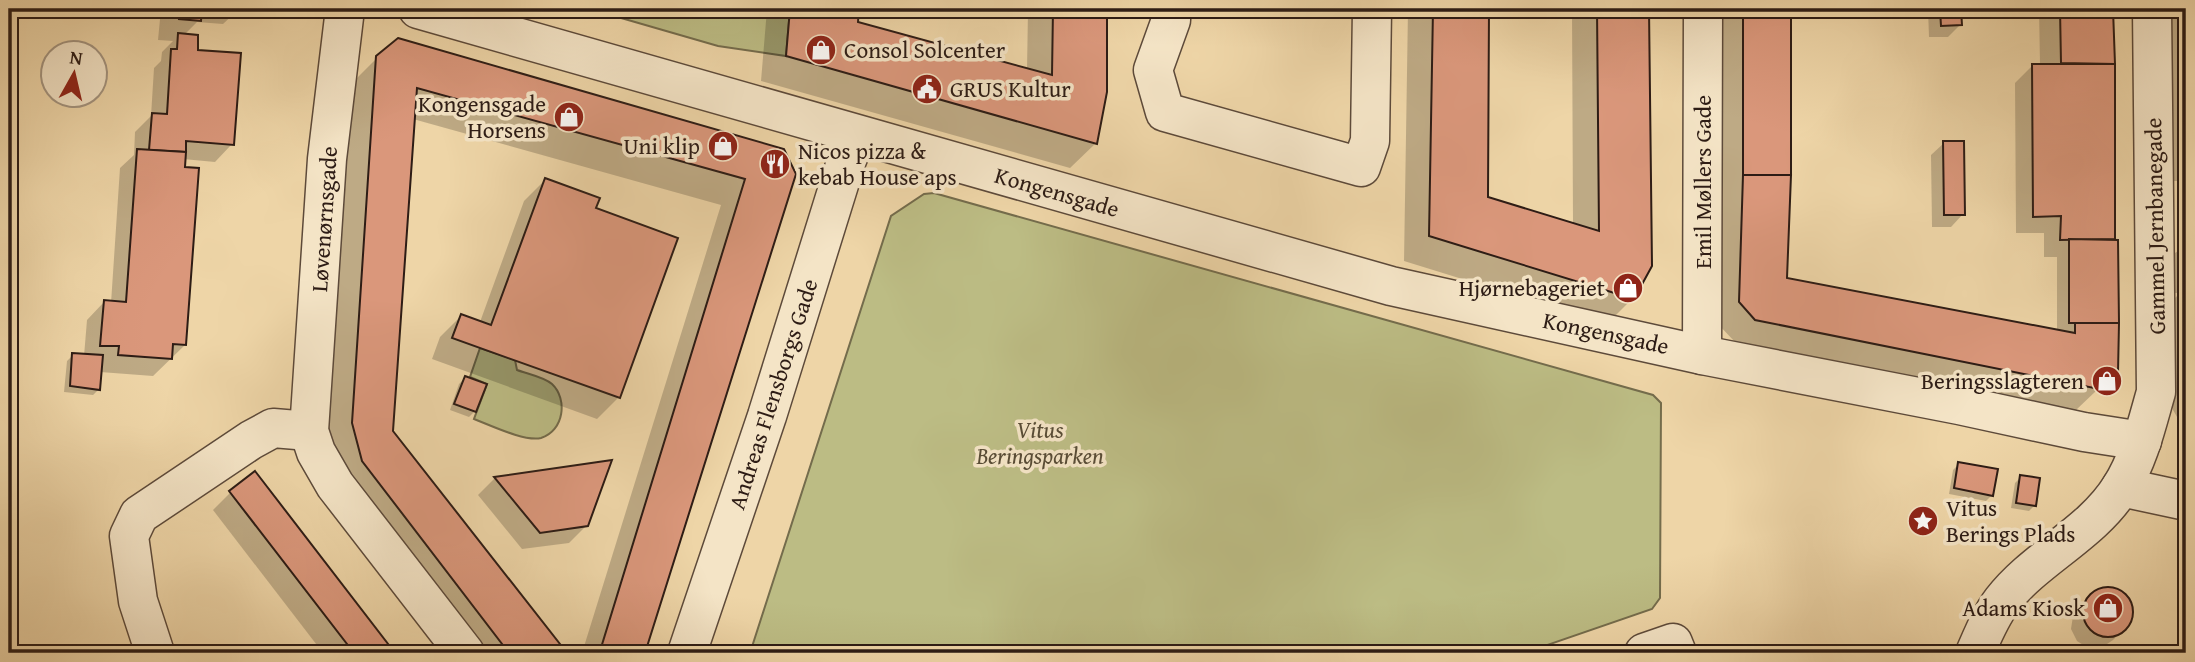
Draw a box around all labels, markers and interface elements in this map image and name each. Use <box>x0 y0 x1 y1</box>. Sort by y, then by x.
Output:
shop icon: Consol Solcenter <box>804 33 838 67</box>
place label: Consol Solcenter <box>844 33 1006 66</box>
north arrow <box>38 38 108 108</box>
text: N <box>68 42 85 72</box>
public building icon: GRUS Kultur <box>910 72 944 106</box>
place label: GRUS Kultur <box>950 72 1071 105</box>
place label: Kongensgade Horsens <box>418 87 546 146</box>
street label: Emil Møllers Gade <box>1686 95 1719 269</box>
shop icon: Kongensgade Horsens <box>552 100 586 134</box>
street label: Gammel Jernbanegade <box>2136 117 2173 335</box>
place label: Uni klip <box>623 129 700 162</box>
shop icon: Uni klip <box>706 129 740 163</box>
place label: Nicos pizza & kebab House aps <box>798 134 957 193</box>
street label: Løvenørnsgade <box>302 145 345 293</box>
restaurant icon: Nicos pizza & kebab House aps <box>758 147 792 181</box>
street label: Kongensgade <box>991 158 1123 225</box>
place label: Hjørnebageriet <box>1459 271 1605 304</box>
shop icon: Hjørnebageriet <box>1611 271 1645 305</box>
street label: Andreas Flensborgs Gade <box>720 274 825 514</box>
street label: Kongensgade <box>1540 303 1672 362</box>
place label: Beringsslagteren <box>1921 364 2084 397</box>
shop icon: Beringsslagteren <box>2090 364 2124 398</box>
park label: Vitus Beringsparken <box>975 413 1104 472</box>
place label: Vitus Berings Plads <box>1946 491 2075 550</box>
place icon: Vitus Berings Plads <box>1906 504 1940 538</box>
place label: Adams Kiosk <box>1962 591 2085 624</box>
shop icon: Adams Kiosk <box>2091 591 2125 625</box>

